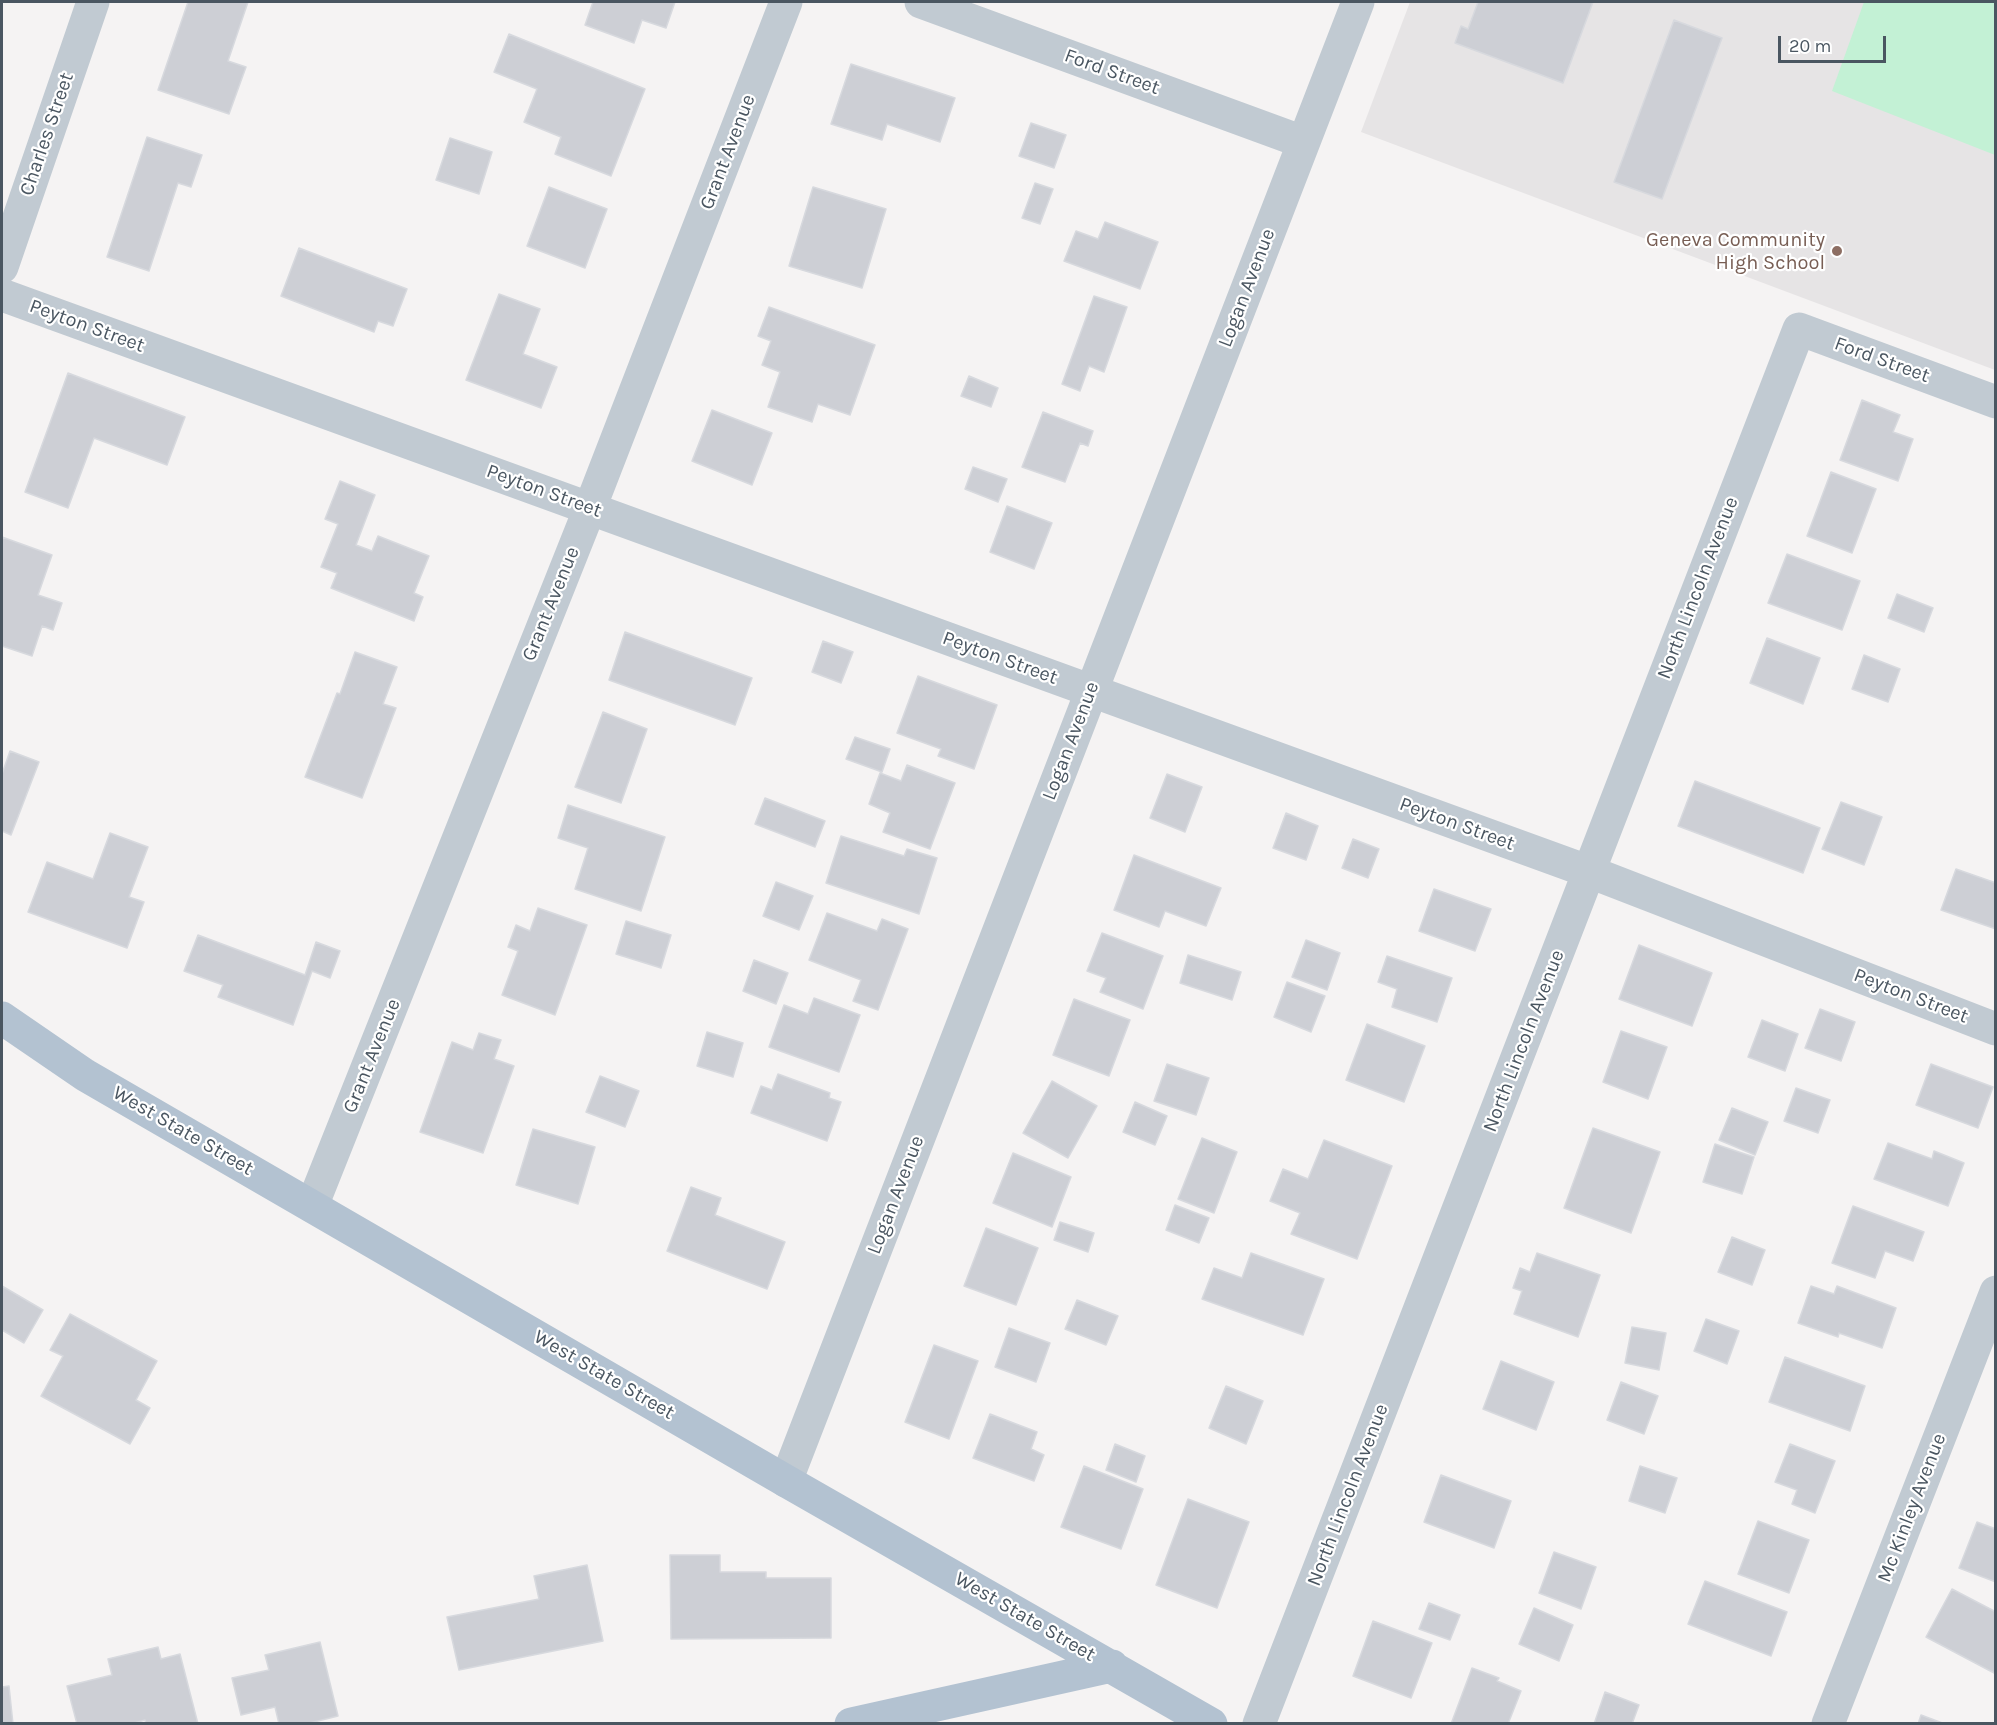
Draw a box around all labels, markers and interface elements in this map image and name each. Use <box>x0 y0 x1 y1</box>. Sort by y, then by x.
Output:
scale bar <box>1781 24 1889 62</box>
text: 20 m <box>1789 35 1831 57</box>
street label: Ford Street <box>1061 44 1163 100</box>
street label: Charles Street <box>15 69 79 199</box>
street label: Grant Avenue <box>695 91 761 213</box>
street label: Logan Avenue <box>1213 225 1281 351</box>
place label: Geneva Community High School <box>1646 228 1825 275</box>
marker: Geneva Community High School <box>1830 244 1844 258</box>
street label: Peyton Street <box>26 294 148 358</box>
street label: Ford Street <box>1831 332 1933 388</box>
street label: Peyton Street <box>483 459 605 523</box>
street label: North Lincoln Avenue <box>1652 494 1744 682</box>
street label: Grant Avenue <box>517 543 585 665</box>
street label: Peyton Street <box>939 626 1061 690</box>
street label: Logan Avenue <box>1037 678 1105 804</box>
street label: Peyton Street <box>1396 792 1518 856</box>
street label: North Lincoln Avenue <box>1478 947 1570 1135</box>
street label: Peyton Street <box>1850 963 1972 1029</box>
street label: Grant Avenue <box>338 995 406 1117</box>
street label: West State Street <box>108 1081 258 1181</box>
street label: Logan Avenue <box>862 1132 930 1258</box>
street label: West State Street <box>529 1325 679 1425</box>
street label: North Lincoln Avenue <box>1302 1401 1394 1589</box>
street label: Mc Kinley Avenue <box>1872 1430 1952 1586</box>
street label: West State Street <box>950 1567 1100 1667</box>

